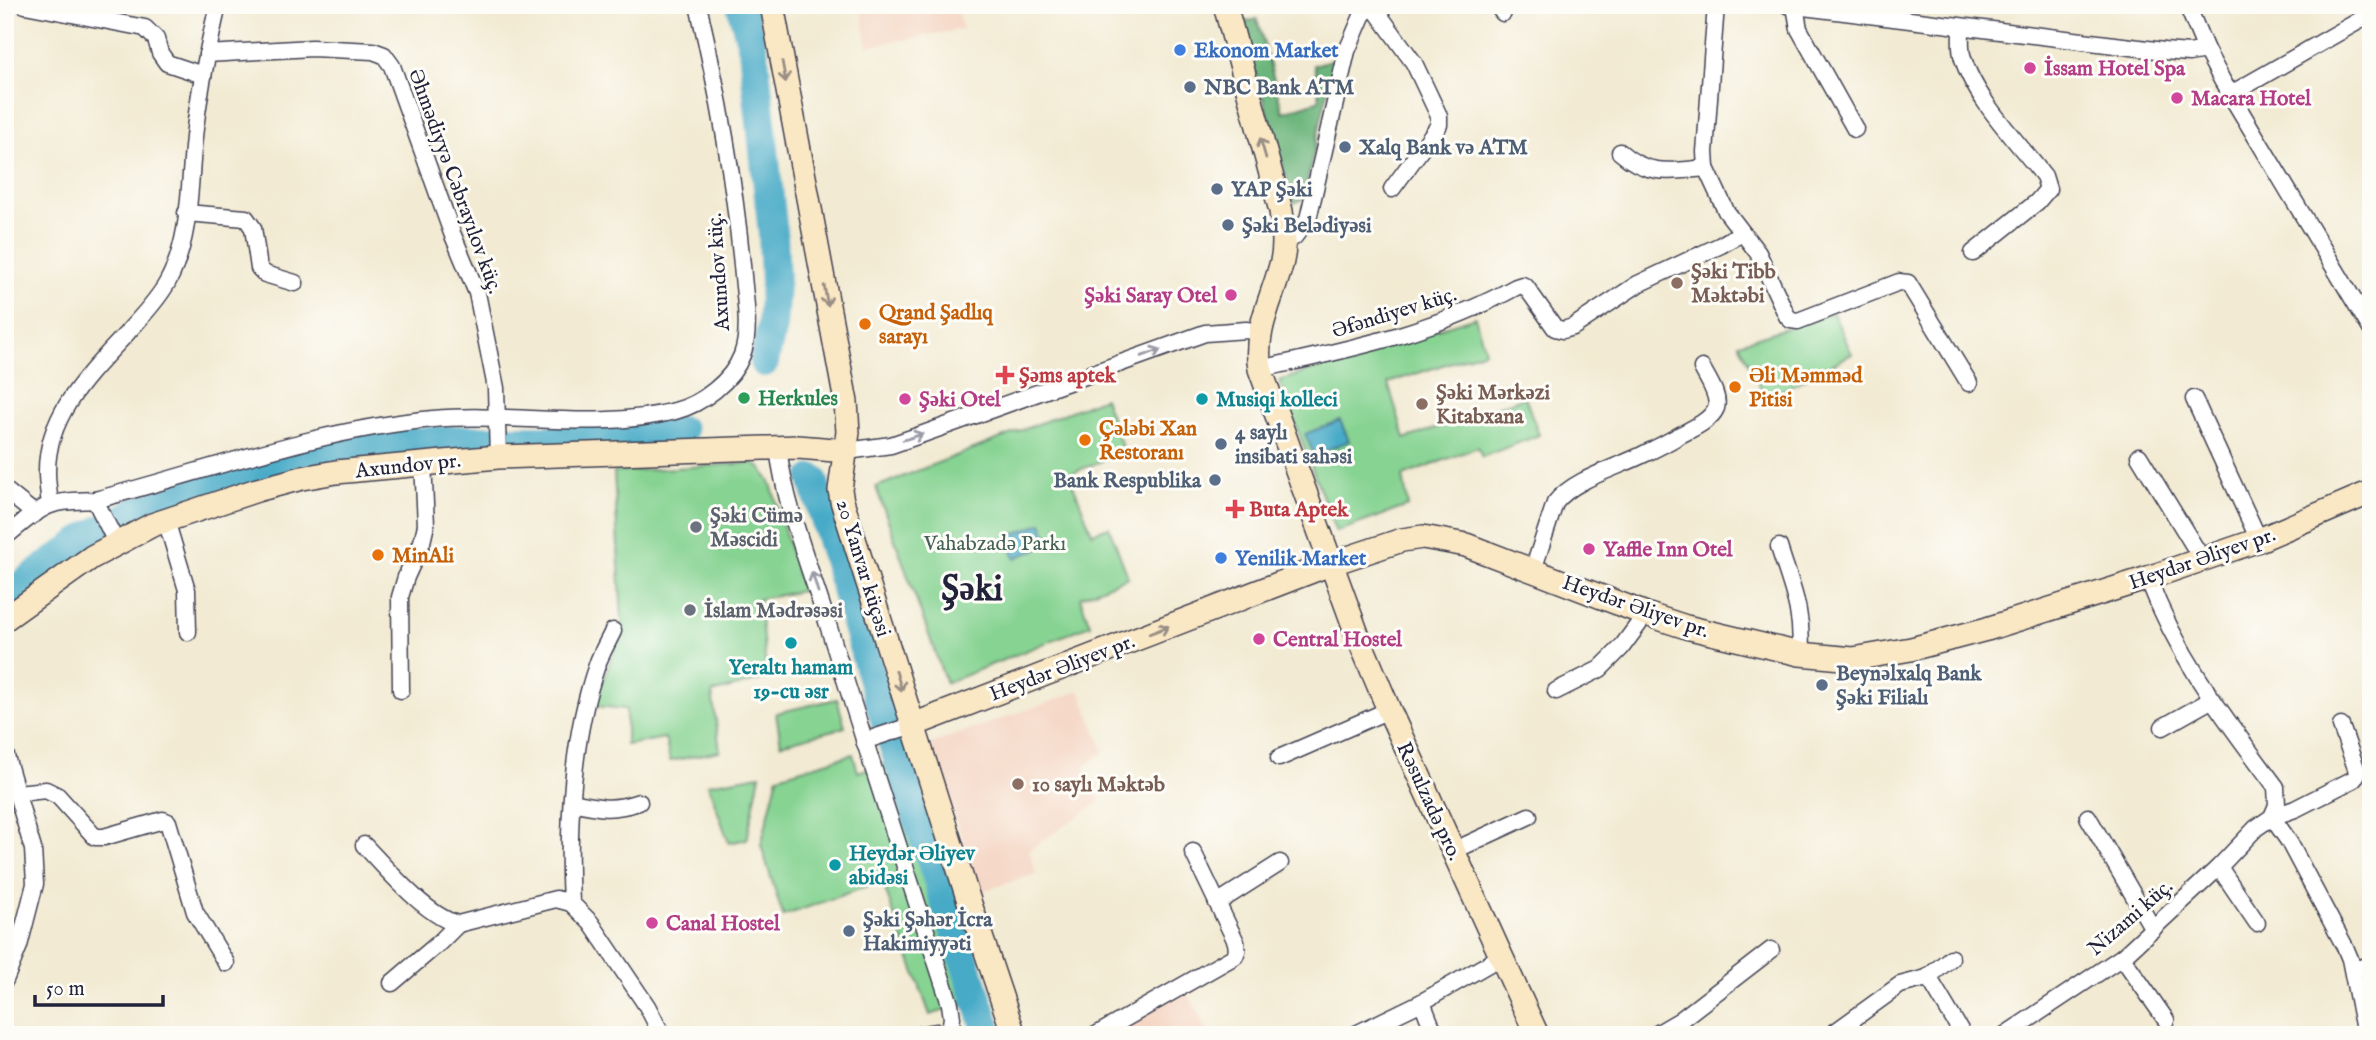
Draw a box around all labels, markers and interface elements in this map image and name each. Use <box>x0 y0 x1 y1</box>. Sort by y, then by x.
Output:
place label: Ekonom Market <box>1194 38 1339 65</box>
marker: Ekonom Market <box>1172 42 1188 58</box>
place label: İssam Hotel Spa <box>2044 55 2186 83</box>
one-way arrow <box>778 60 792 83</box>
marker: İssam Hotel Spa <box>2022 60 2038 76</box>
street label: Əhmədiyyə Cəbrayılov küç. <box>401 65 508 298</box>
place label: NBC Bank ATM <box>1203 75 1355 102</box>
marker: NBC Bank ATM <box>1182 79 1198 95</box>
place label: Macara Hotel <box>2191 86 2312 113</box>
marker: Macara Hotel <box>2169 90 2185 106</box>
place label: Xalq Bank və ATM <box>1358 135 1528 162</box>
one-way arrow <box>1255 137 1268 159</box>
marker: Xalq Bank və ATM <box>1337 139 1353 155</box>
place label: YAP Şəki <box>1231 177 1313 204</box>
marker: YAP Şəki <box>1209 181 1225 197</box>
street label: Axundov küç. <box>702 212 737 333</box>
place label: Şəki Belədiyəsi <box>1242 213 1372 240</box>
marker: Şəki Belədiyəsi <box>1220 217 1236 233</box>
place label: Şəki Tibb Məktəbi <box>1691 259 1776 310</box>
marker: Şəki Tibb Məktəbi <box>1669 275 1685 291</box>
street label: Əfəndiyev küç. <box>1329 282 1460 345</box>
place label: Şəki Saray Otel <box>1084 283 1218 310</box>
one-way arrow <box>819 284 833 307</box>
marker: Şəki Saray Otel <box>1223 287 1239 303</box>
place label: Qrand Şadlıq sarayı <box>879 300 994 351</box>
marker: Qrand Şadlıq sarayı <box>857 316 873 332</box>
one-way arrow <box>1139 345 1161 358</box>
place label: Şəms aptek <box>1019 363 1117 390</box>
place label: Əli Məmməd Pitisi <box>1749 363 1863 414</box>
marker: Şəms aptek <box>997 367 1013 383</box>
marker: Əli Məmməd Pitisi <box>1727 379 1743 395</box>
place label: Şəki Mərkəzi Kitabxana <box>1436 380 1551 431</box>
place label: Herkules <box>758 386 838 413</box>
place label: Şəki Otel <box>919 387 1002 414</box>
place label: Musiqi kolleci <box>1216 387 1338 414</box>
marker: Herkules <box>736 390 752 406</box>
marker: Şəki Otel <box>897 391 913 407</box>
marker: Musiqi kolleci <box>1194 391 1210 407</box>
marker: Şəki Mərkəzi Kitabxana <box>1414 396 1430 412</box>
place label: Çələbi Xan Restoranı <box>1099 416 1197 467</box>
place label: 4 saylı insibati sahəsi <box>1235 420 1353 471</box>
one-way arrow <box>902 430 924 443</box>
marker: Çələbi Xan Restoranı <box>1077 432 1093 448</box>
marker: 4 saylı insibati sahəsi <box>1213 436 1229 452</box>
street label: Axundov pr. <box>353 448 462 486</box>
place label: Bank Respublika <box>1053 468 1202 495</box>
marker: Bank Respublika <box>1207 472 1223 488</box>
street label: 20 Yanvar küçəsi <box>829 496 896 641</box>
place label: Buta Aptek <box>1249 497 1349 524</box>
marker: Buta Aptek <box>1227 501 1243 517</box>
place label: Şəki Cümə Məscidi <box>710 503 803 554</box>
marker: Şəki Cümə Məscidi <box>688 519 704 535</box>
street label: Heydər Əliyev pr. <box>2126 522 2279 597</box>
park label: Vahabzadə Parkı <box>923 531 1066 558</box>
place label: Yaffle Inn Otel <box>1603 537 1734 564</box>
marker: Yaffle Inn Otel <box>1581 541 1597 557</box>
place label: MinAli <box>392 543 454 570</box>
place label: Yenilik Market <box>1235 546 1367 573</box>
marker: MinAli <box>370 547 386 563</box>
marker: Yenilik Market <box>1213 550 1229 566</box>
district label: Şəki <box>941 568 1003 613</box>
street label: Heydər Əliyev pr. <box>1559 570 1712 645</box>
one-way arrow <box>807 572 820 594</box>
place label: İslam Mədrəsəsi <box>704 597 843 625</box>
marker: İslam Mədrəsəsi <box>682 602 698 618</box>
one-way arrow <box>1148 623 1170 635</box>
place label: Central Hostel <box>1273 627 1403 654</box>
street label: Heydər Əliyev pr. <box>986 628 1139 709</box>
marker: Central Hostel <box>1251 631 1267 647</box>
marker: Yeraltı hamam 19-cu əsr <box>783 635 799 651</box>
place label: Yeraltı hamam 19-cu əsr <box>729 655 854 706</box>
place label: Beynəlxalq Bank Şəki Filialı <box>1836 661 1982 712</box>
one-way arrow <box>893 670 906 692</box>
marker: Beynəlxalq Bank Şəki Filialı <box>1814 677 1830 693</box>
street label: Rəsulzadə pro. <box>1389 738 1468 865</box>
place label: 10 saylı Məktəb <box>1032 772 1165 799</box>
marker: 10 saylı Məktəb <box>1010 776 1026 792</box>
place label: Heydər Əliyev abidəsi <box>849 841 976 892</box>
marker: Heydər Əliyev abidəsi <box>827 857 843 873</box>
street label: Nizami küç. <box>2083 874 2179 963</box>
place label: Şəki Şəhər İcra Hakimiyyəti <box>863 906 993 958</box>
place label: Canal Hostel <box>666 911 781 938</box>
marker: Canal Hostel <box>644 915 660 931</box>
marker: Şəki Şəhər İcra Hakimiyyəti <box>841 923 857 939</box>
scale bar <box>35 963 163 1007</box>
text: 50 m <box>46 976 85 1003</box>

